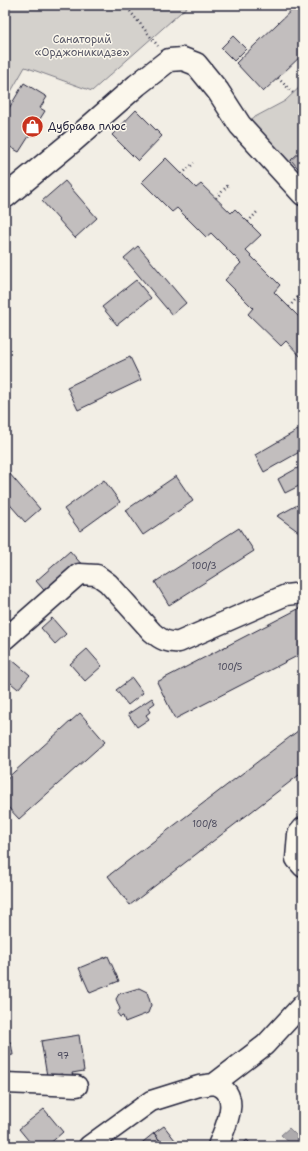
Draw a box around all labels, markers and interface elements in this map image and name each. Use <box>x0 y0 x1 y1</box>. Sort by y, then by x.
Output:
park label: Санаторий «Орджоникидзе» <box>35 32 129 60</box>
shop icon: Дубрава плюс <box>20 113 46 139</box>
place label: Дубрава плюс <box>48 119 126 134</box>
house number: 100/3 <box>191 560 217 572</box>
house number: 100/5 <box>218 661 242 673</box>
house number: 100/8 <box>192 818 218 830</box>
house number: 97 <box>57 1050 69 1062</box>

